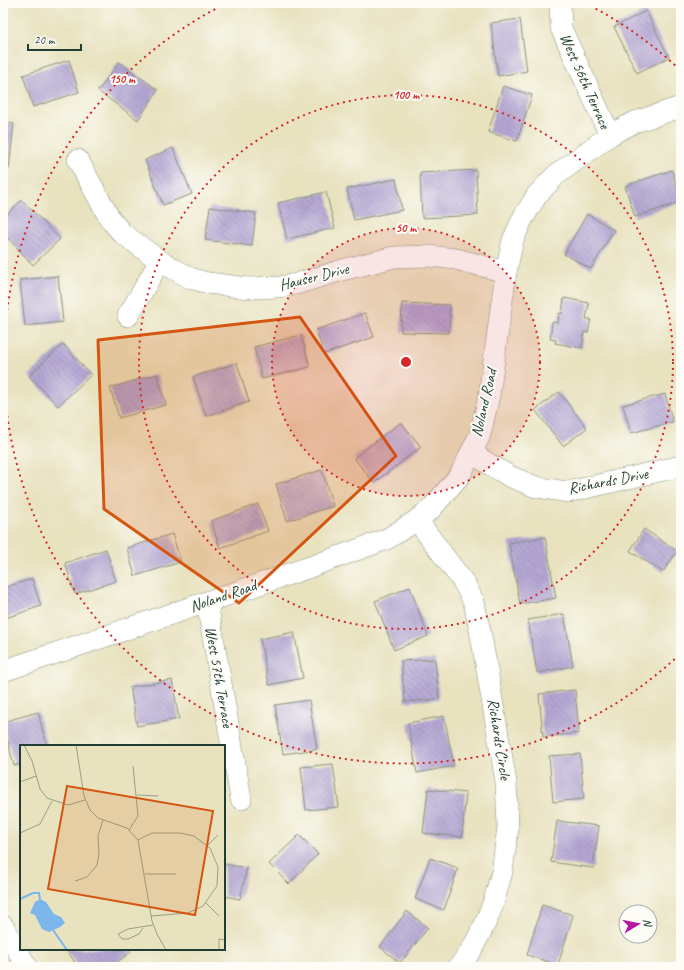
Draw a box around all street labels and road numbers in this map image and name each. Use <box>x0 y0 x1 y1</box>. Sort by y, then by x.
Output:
street label: West 56th Terrace <box>555 30 616 133</box>
street label: Hauser Drive <box>277 258 353 295</box>
street label: Noland Road <box>466 364 502 439</box>
street label: Richards Drive <box>566 463 651 499</box>
street label: Noland Road <box>187 574 261 617</box>
street label: West 57th Terrace <box>200 625 238 731</box>
street label: Richards Circle <box>483 697 516 783</box>

